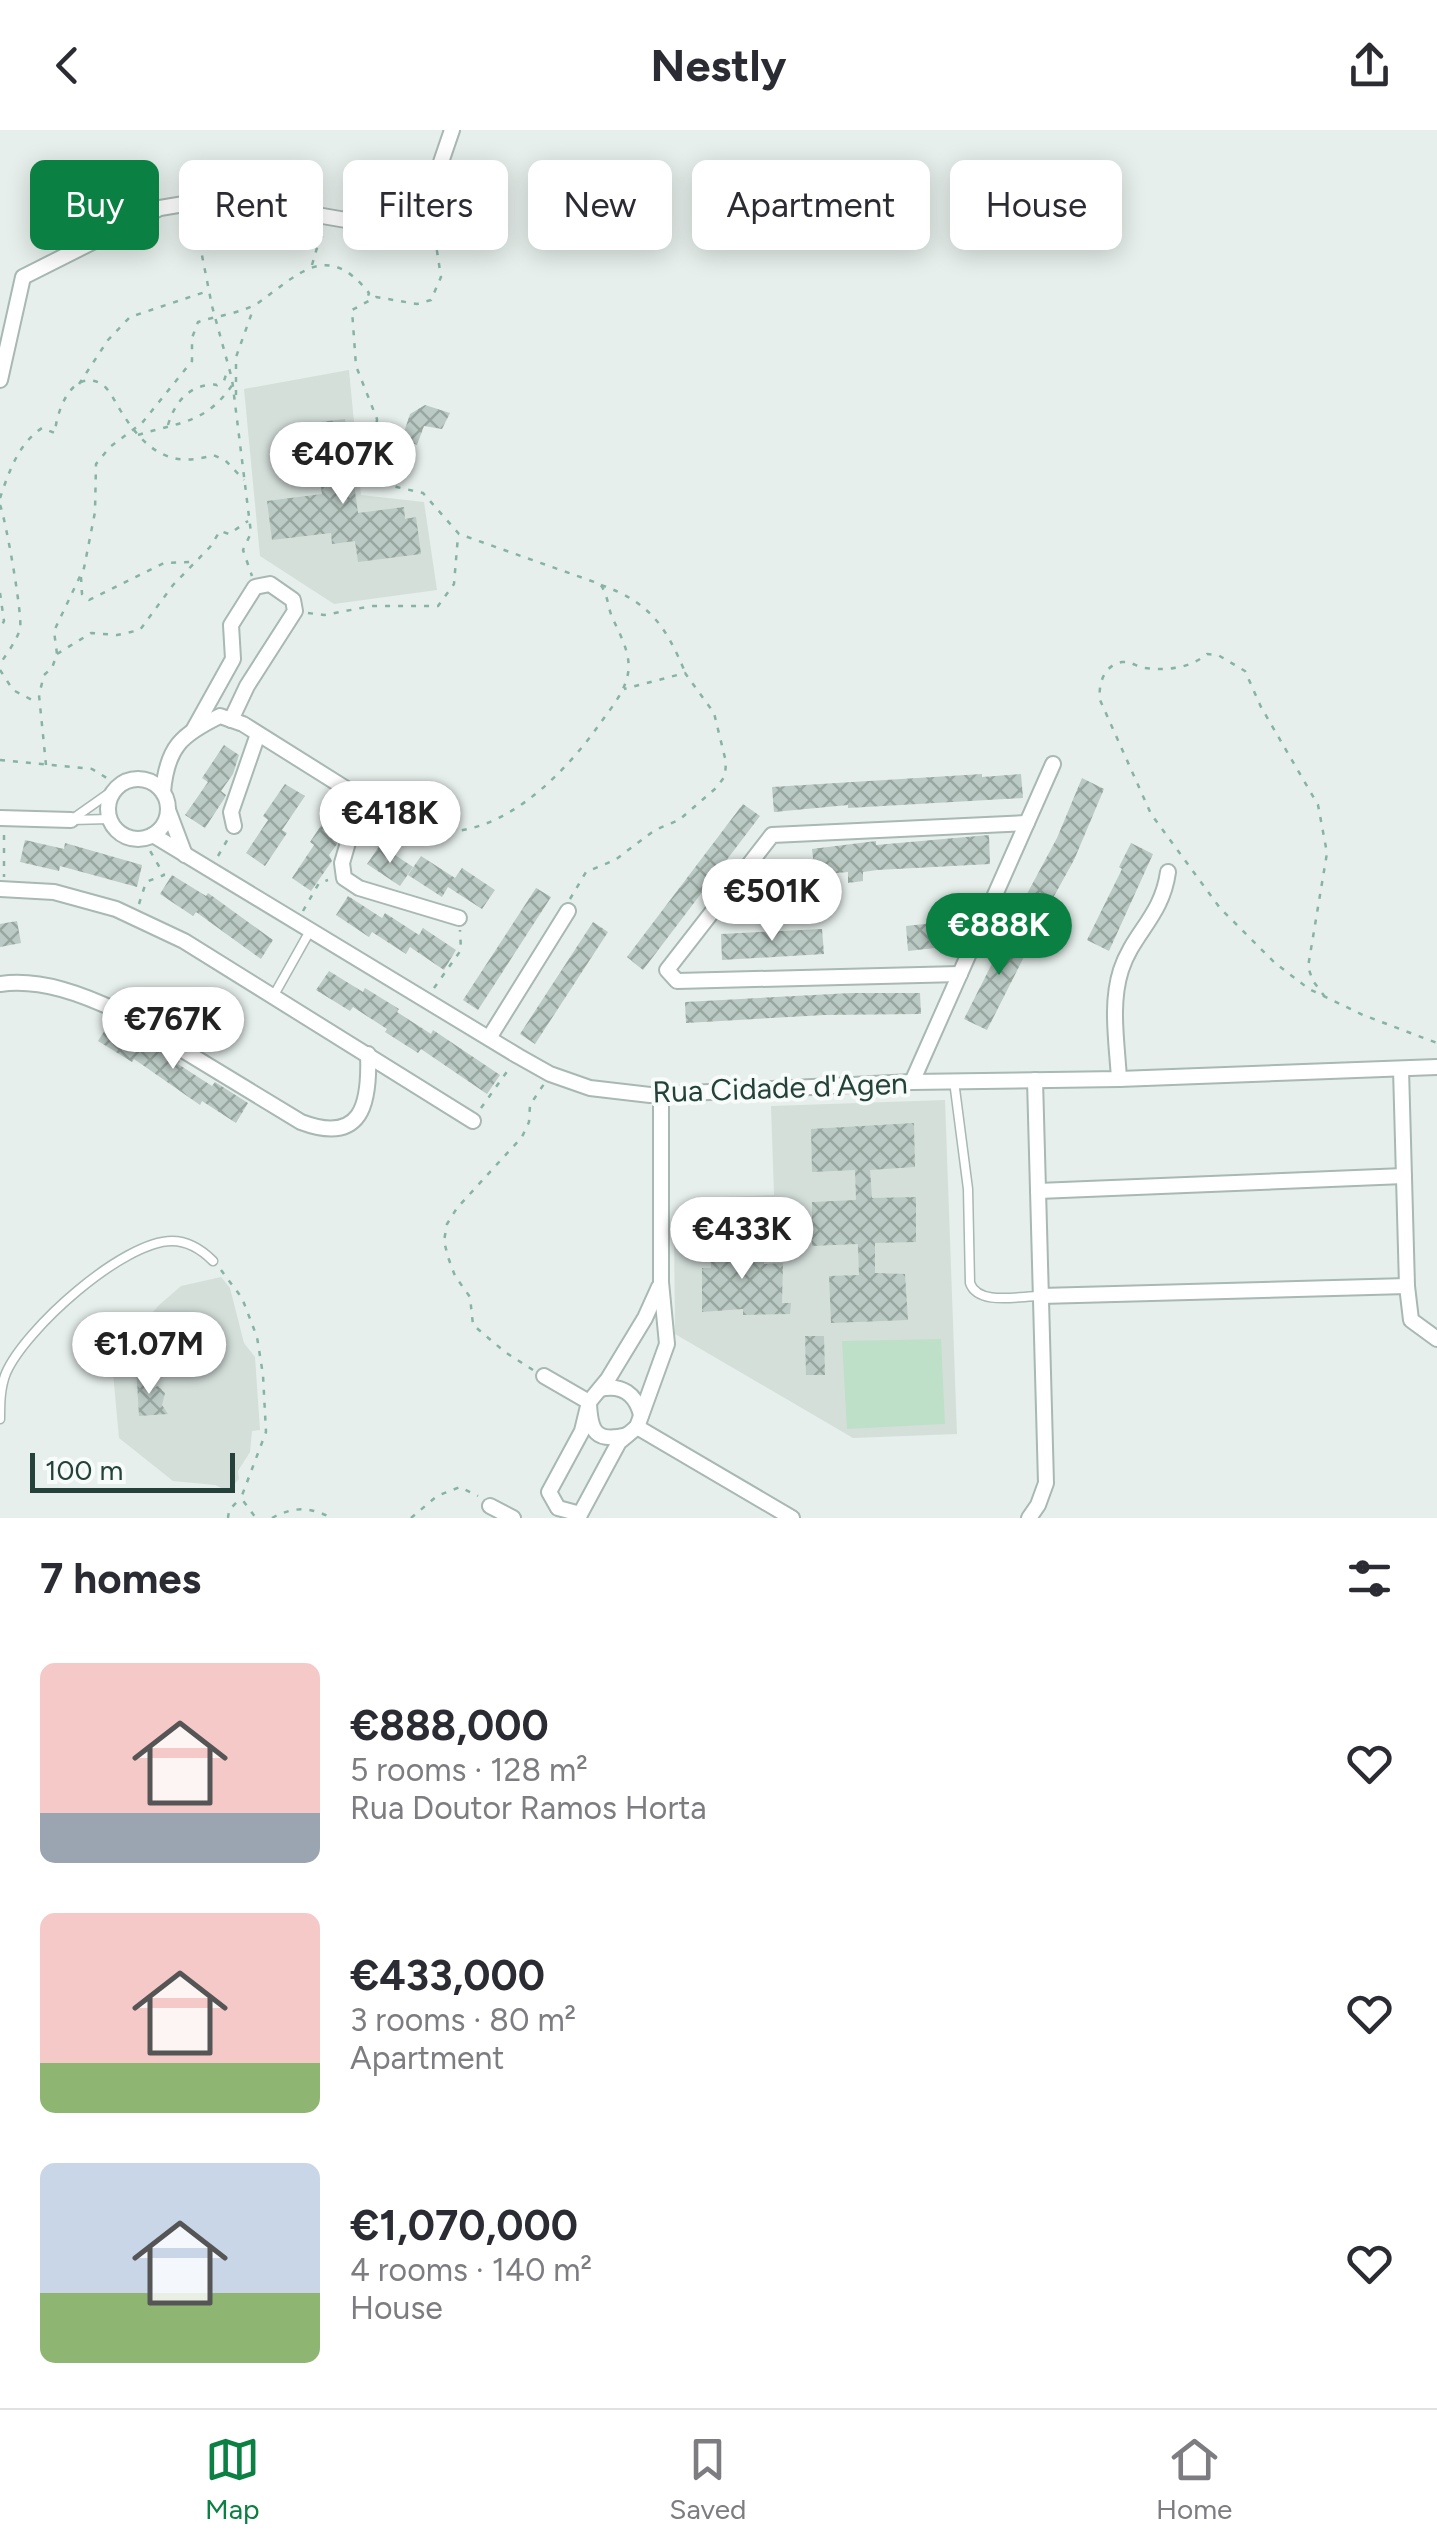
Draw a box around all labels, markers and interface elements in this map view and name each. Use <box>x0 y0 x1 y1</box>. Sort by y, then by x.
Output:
icon: back <box>40 38 95 93</box>
text: Nestly <box>651 38 786 92</box>
icon: share <box>1342 38 1397 93</box>
chip: Buy <box>30 160 159 250</box>
chip: Rent <box>179 160 323 250</box>
chip: Filters <box>343 160 508 250</box>
chip: New <box>528 160 672 250</box>
chip: Apartment <box>692 160 930 250</box>
chip: House <box>950 160 1122 250</box>
pin: €407K <box>273 422 413 507</box>
text: €407K <box>292 435 394 473</box>
pin: €418K <box>320 781 460 866</box>
text: €418K <box>342 794 438 832</box>
pin: €501K <box>702 859 842 944</box>
text: €501K <box>724 872 820 910</box>
pin: €888K <box>929 893 1069 978</box>
text: €888K <box>948 906 1050 944</box>
pin: €767K <box>103 987 243 1072</box>
text: €767K <box>124 1000 222 1038</box>
street label: Rua Cidade d'Agen <box>652 1065 908 1110</box>
pin: €433K <box>672 1197 812 1282</box>
text: €433K <box>692 1210 792 1248</box>
pin: €1.07M <box>68 1312 230 1397</box>
text: €1.07M <box>94 1325 204 1363</box>
scale bar <box>30 1448 235 1492</box>
text: 100 m <box>45 1453 123 1487</box>
icon: filters <box>1342 1551 1397 1606</box>
text: 7 homes <box>40 1553 201 1604</box>
text: €888,000 <box>350 1700 549 1751</box>
icon: home <box>120 1703 240 1823</box>
icon: heart <box>1342 1736 1397 1791</box>
text: 5 rooms · 128 m² <box>350 1751 588 1789</box>
text: Rua Doutor Ramos Horta <box>350 1789 707 1827</box>
text: €433,000 <box>350 1950 545 2001</box>
icon: home <box>120 1953 240 2073</box>
icon: heart <box>1342 1986 1397 2041</box>
text: 3 rooms · 80 m² <box>350 2001 576 2039</box>
text: Apartment <box>350 2039 504 2077</box>
text: €1,070,000 <box>350 2200 578 2251</box>
icon: home <box>120 2203 240 2323</box>
icon: heart <box>1342 2236 1397 2291</box>
text: 4 rooms · 140 m² <box>350 2251 592 2289</box>
text: House <box>350 2289 443 2327</box>
tab: Map <box>205 2432 260 2526</box>
tab: Saved <box>669 2432 746 2526</box>
tab: Home <box>1156 2432 1232 2526</box>

